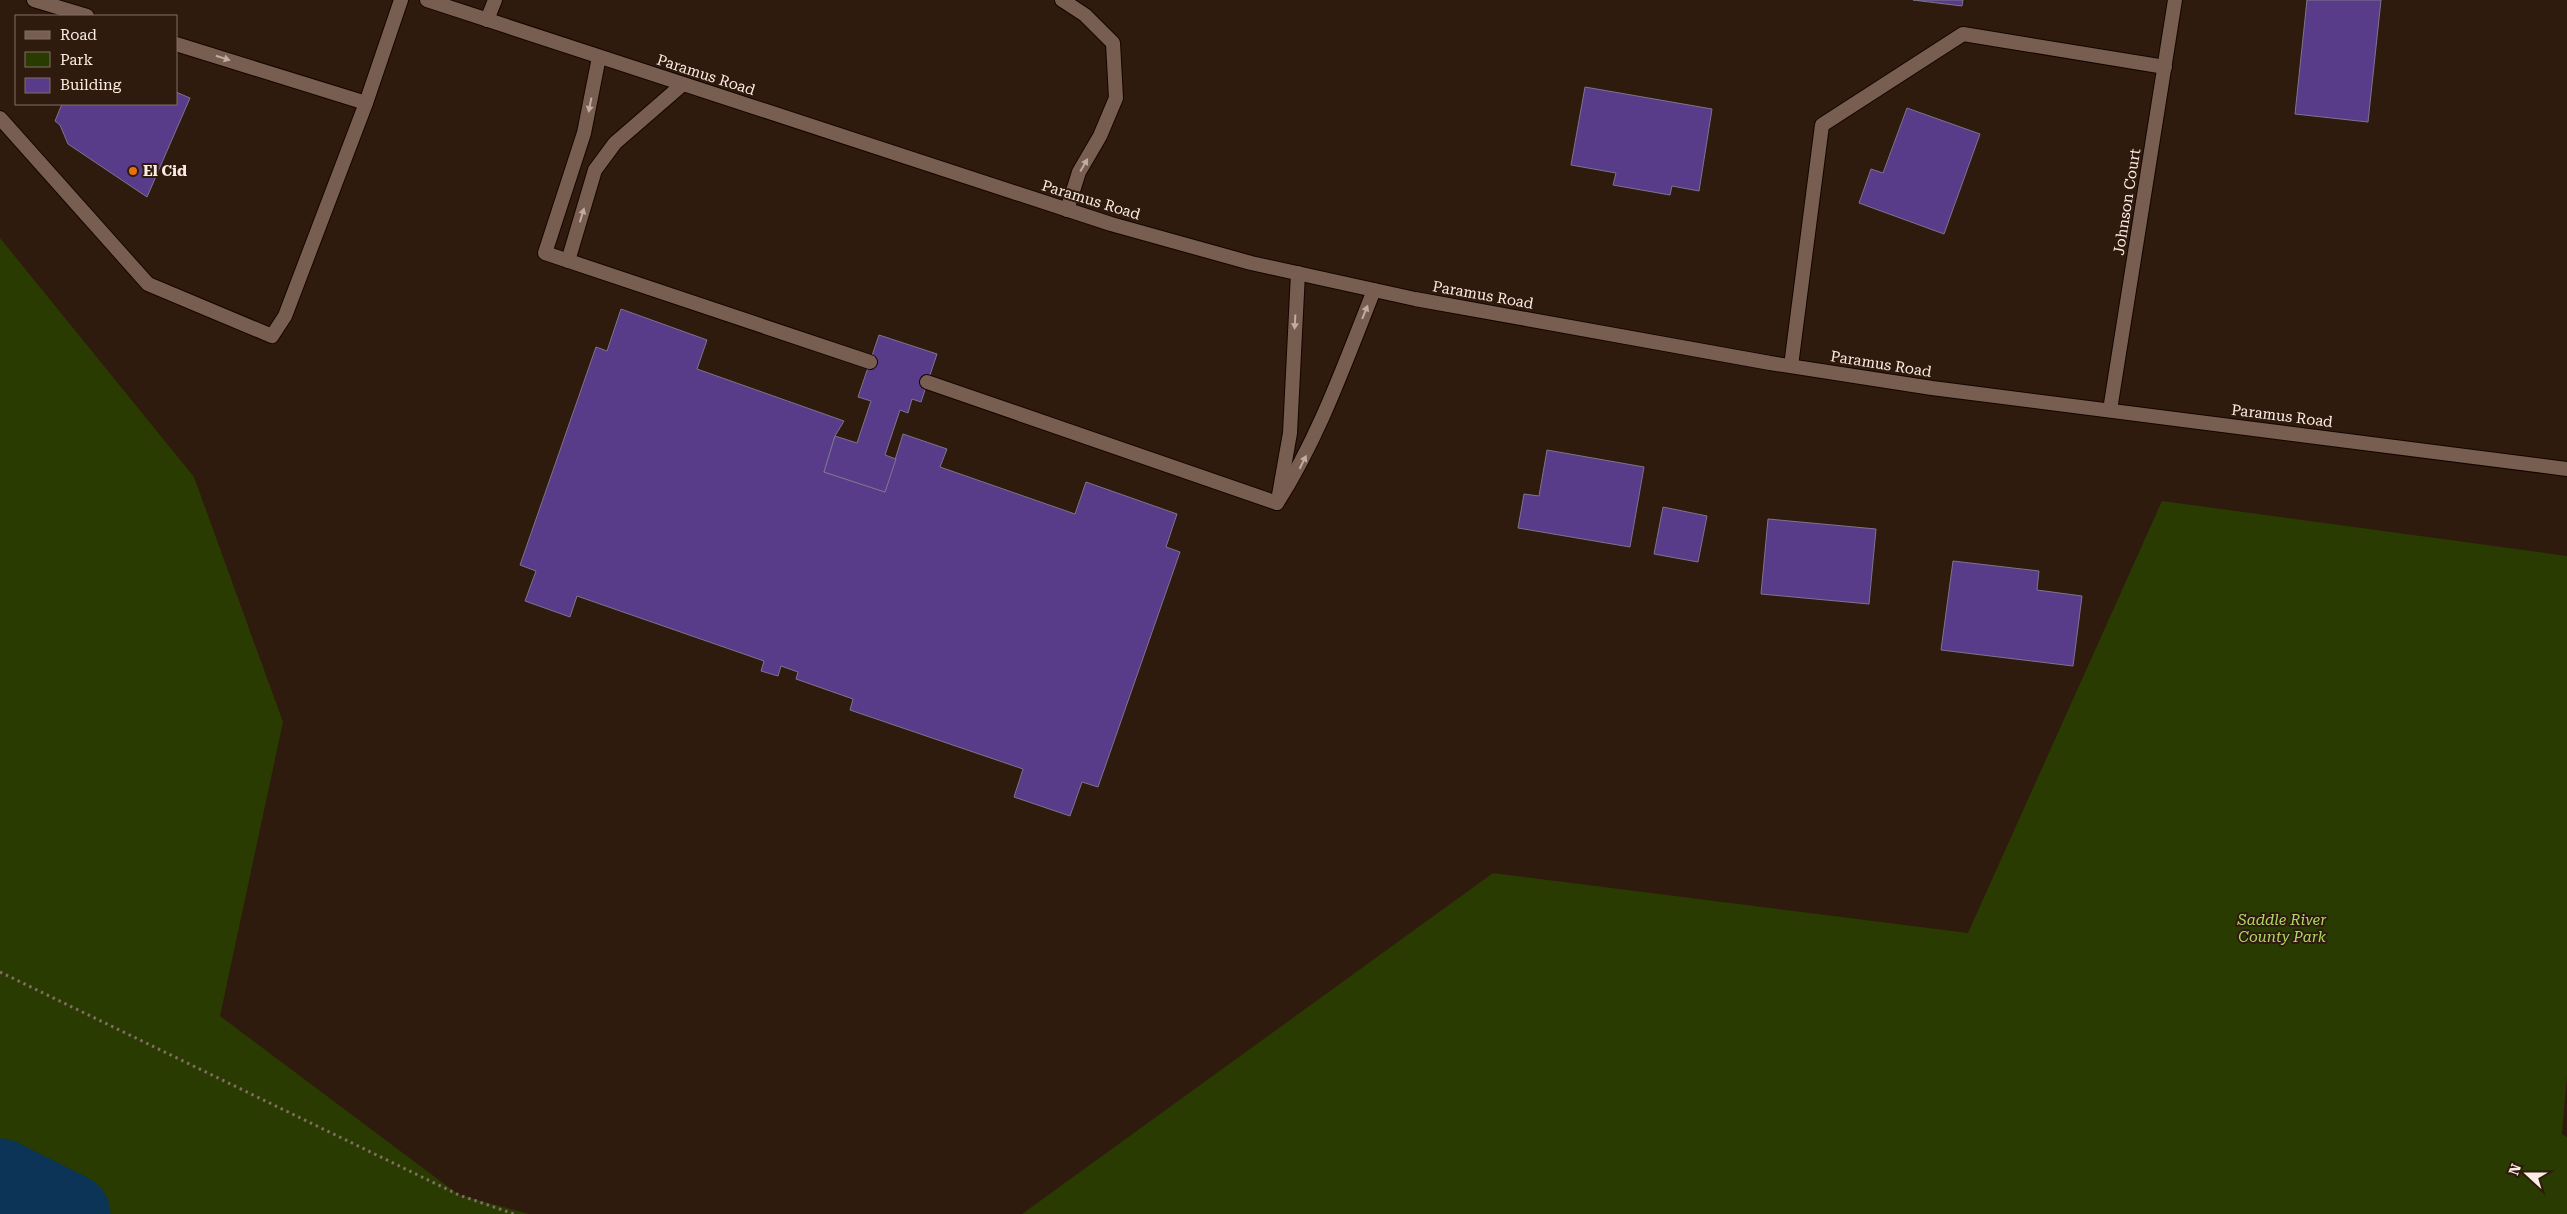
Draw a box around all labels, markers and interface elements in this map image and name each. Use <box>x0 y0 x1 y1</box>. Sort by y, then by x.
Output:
legend <box>15 15 178 105</box>
text: Road <box>60 26 97 44</box>
text: Park <box>60 51 94 69</box>
street label: Paramus Road <box>655 51 758 99</box>
one-way arrow <box>215 55 230 63</box>
text: Building <box>60 76 122 94</box>
one-way arrow <box>585 97 593 113</box>
street label: Johnson Court <box>2110 147 2144 257</box>
one-way arrow <box>1079 158 1088 171</box>
place label: El Cid <box>143 162 187 180</box>
marker: El Cid <box>127 165 139 177</box>
street label: Paramus Road <box>1040 176 1143 224</box>
one-way arrow <box>578 207 586 222</box>
street label: Paramus Road <box>1431 277 1535 313</box>
one-way arrow <box>1362 305 1370 319</box>
one-way arrow <box>1291 314 1299 330</box>
street label: Paramus Road <box>1829 347 1933 381</box>
street label: Paramus Road <box>2230 401 2334 431</box>
one-way arrow <box>1298 454 1307 469</box>
park label: Saddle River County Park <box>2236 911 2327 946</box>
north arrow <box>2502 1149 2552 1199</box>
text: N <box>2505 1161 2524 1177</box>

